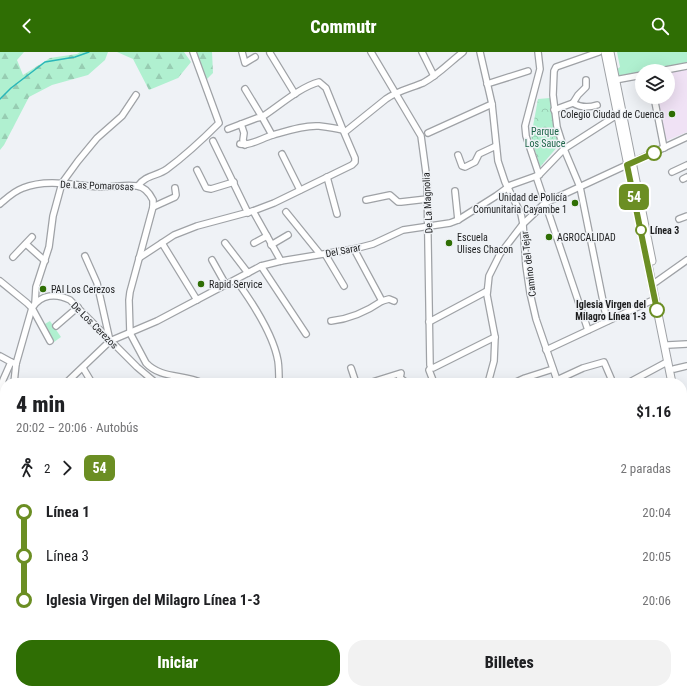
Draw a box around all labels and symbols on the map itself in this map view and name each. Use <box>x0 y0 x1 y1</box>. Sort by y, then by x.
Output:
place label: Colegio Ciudad de Cuenca <box>561 109 664 120</box>
marker: Colegio Ciudad de Cuenca <box>667 109 677 119</box>
park label: Parque Los Sauce <box>525 126 566 149</box>
unlabelled marker <box>646 145 662 161</box>
street label: De La Magnolia <box>420 172 435 234</box>
street label: De Las Pomarosas <box>60 179 134 192</box>
line badge: 54 <box>616 184 652 210</box>
place label: Unidad de Policía Comunitaria Cayambe 1 <box>473 192 567 215</box>
marker: Unidad de Policía Comunitaria Cayambe 1 <box>570 198 580 208</box>
marker: Línea 3 <box>635 224 647 236</box>
place label: Línea 3 <box>650 225 679 236</box>
street label: Camino del Tejar <box>519 231 538 297</box>
place label: Escuela Ulises Chacon <box>457 232 513 255</box>
marker: AGROCALIDAD <box>544 232 554 242</box>
place label: AGROCALIDAD <box>557 232 616 243</box>
marker: Escuela Ulises Chacon <box>444 238 454 248</box>
street label: Del Sarar <box>325 242 362 259</box>
marker: Rapid Service <box>196 279 206 289</box>
place label: Rapid Service <box>209 279 263 290</box>
marker: PAI Los Cerezos <box>38 284 48 294</box>
place label: PAI Los Cerezos <box>51 284 115 295</box>
place label: Iglesia Virgen del Milagro Línea 1-3 <box>575 299 646 322</box>
street label: De Los Cerezos <box>69 300 120 351</box>
marker: Iglesia Virgen del Milagro Línea 1-3 <box>649 302 665 318</box>

